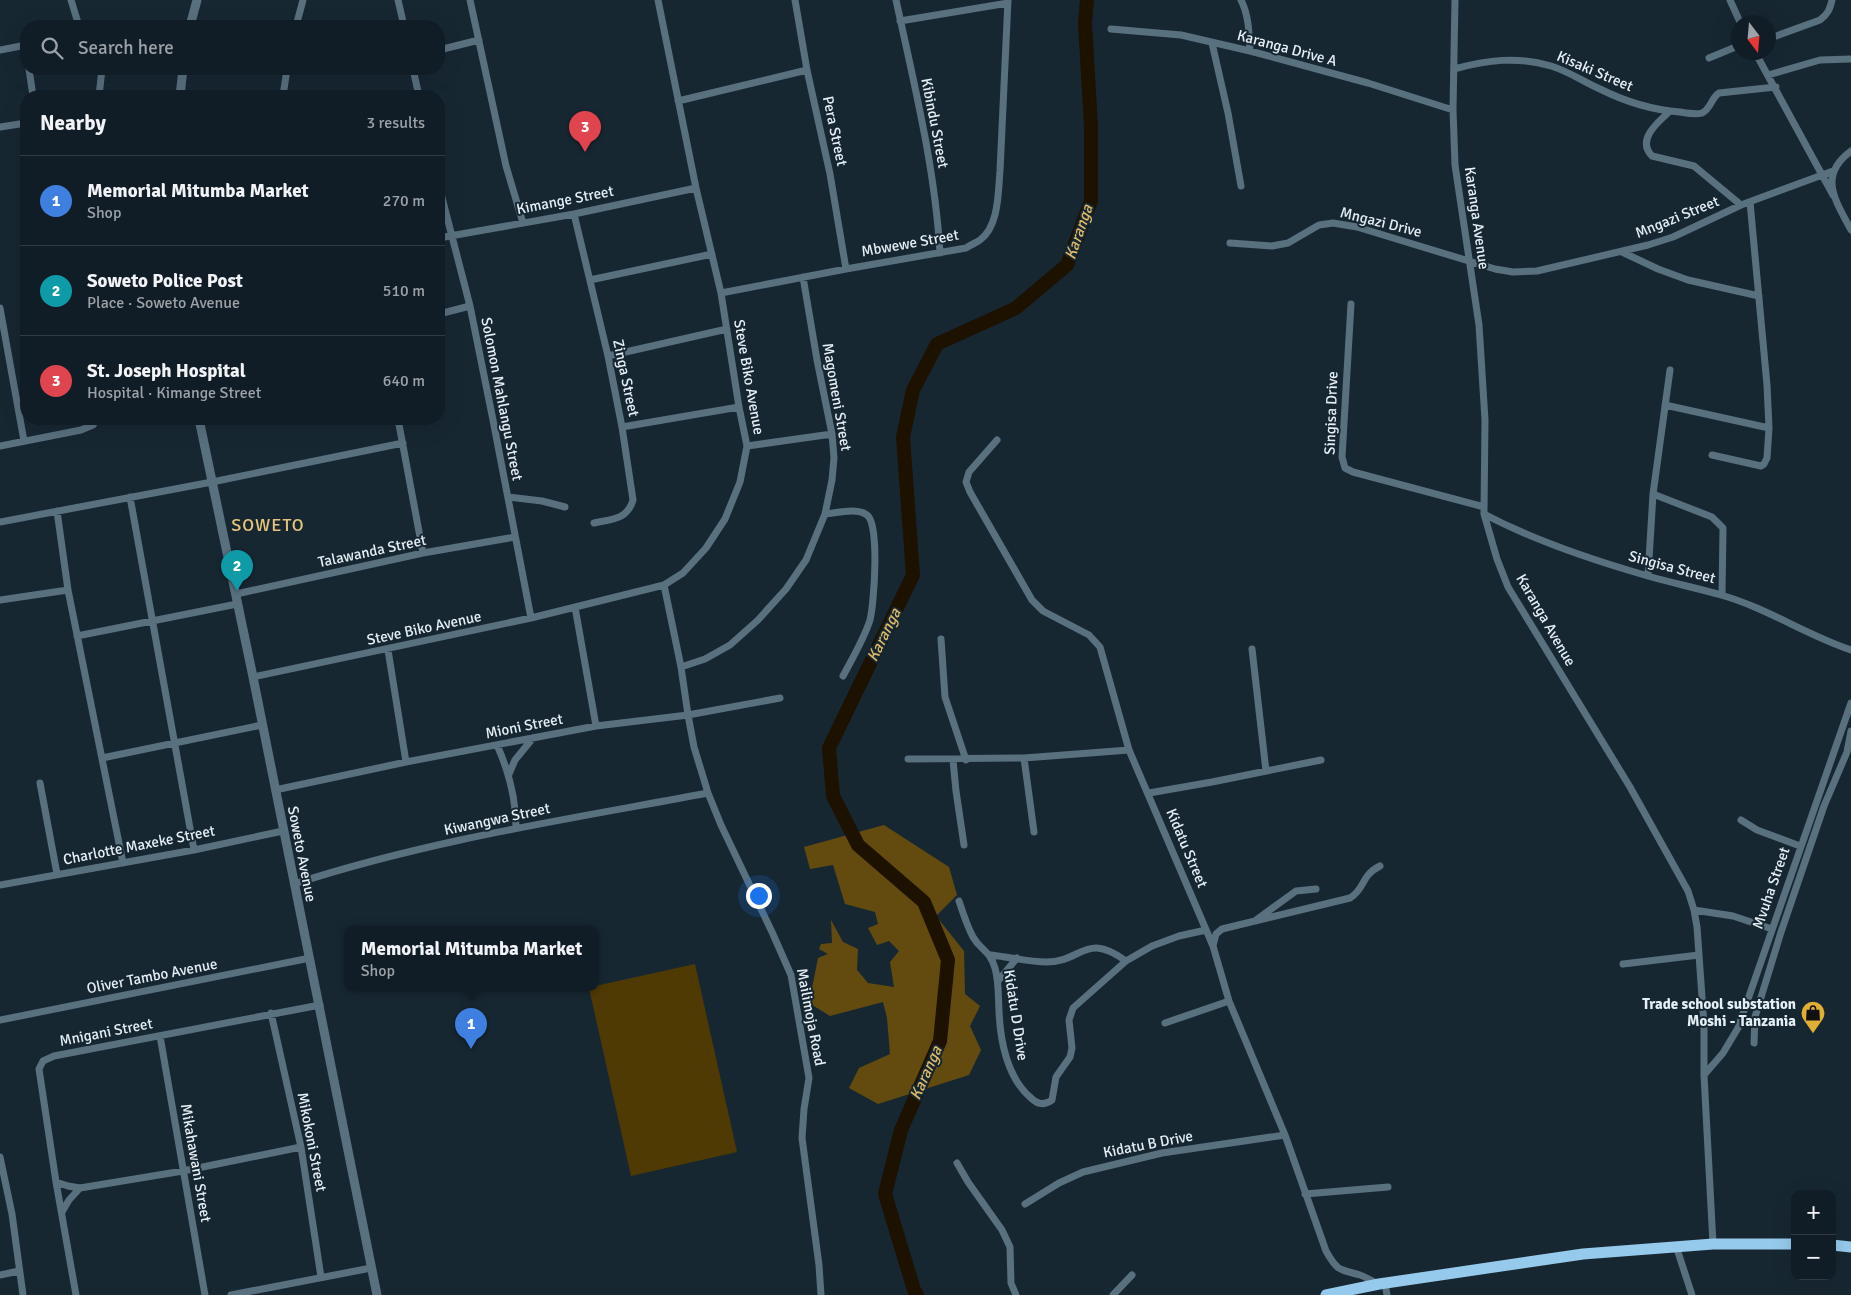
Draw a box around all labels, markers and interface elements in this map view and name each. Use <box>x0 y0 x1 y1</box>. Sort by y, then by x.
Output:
north arrow <box>1731 15 1776 60</box>
search box <box>20 20 445 75</box>
street label: Karanga Drive A <box>1235 26 1339 70</box>
icon: search <box>38 34 66 62</box>
text: Search here <box>78 36 174 60</box>
street label: Kisaki Street <box>1554 47 1636 95</box>
street label: Kibindu Street <box>917 76 953 170</box>
street label: Pera Street <box>819 94 851 168</box>
text: Nearby <box>40 110 106 136</box>
pin: 3 <box>569 111 601 152</box>
text: 3 results <box>366 113 425 133</box>
street label: Karanga Avenue <box>1461 166 1493 270</box>
text: Memorial Mitumba Market <box>87 179 309 203</box>
street label: Kimange Street <box>515 182 615 218</box>
text: 1 <box>52 191 60 211</box>
text: 270 m <box>383 191 425 211</box>
street label: Mngazi Street <box>1632 192 1722 242</box>
water label: Karanga <box>1060 201 1098 262</box>
text: Shop <box>87 203 121 223</box>
street label: Mngazi Drive <box>1338 203 1424 241</box>
street label: Mbwewe Street <box>860 226 960 260</box>
text: Soweto Police Post <box>87 269 243 293</box>
text: 2 <box>52 281 60 301</box>
text: 510 m <box>383 281 425 301</box>
text: Place · Soweto Avenue <box>87 293 240 313</box>
street label: Solomon Mahlangu Street <box>477 316 527 482</box>
street label: Steve Biko Avenue <box>730 318 768 436</box>
street label: Zinga Street <box>609 338 643 418</box>
street label: Magomeni Street <box>819 342 855 452</box>
text: St. Joseph Hospital <box>87 359 246 383</box>
text: 3 <box>52 371 60 391</box>
text: 640 m <box>383 371 425 391</box>
street label: Singisa Drive <box>1321 371 1341 455</box>
text: Hospital · Kimange Street <box>87 383 261 403</box>
district label: SOWETO <box>231 514 305 536</box>
street label: Talawanda Street <box>316 531 428 571</box>
street label: Singisa Street <box>1627 547 1717 587</box>
pin: 2 <box>221 550 253 591</box>
street label: Karanga Avenue <box>1512 571 1580 669</box>
water label: Karanga <box>863 604 906 665</box>
street label: Steve Biko Avenue <box>365 607 483 649</box>
street label: Mioni Street <box>484 710 564 742</box>
street label: Kiwangwa Street <box>442 799 552 839</box>
street label: Soweto Avenue <box>284 805 320 903</box>
street label: Kidatu Street <box>1162 806 1212 890</box>
street label: Charlotte Maxeke Street <box>61 821 217 869</box>
street label: Mvuha Street <box>1749 845 1793 931</box>
your location <box>746 883 772 909</box>
popup <box>344 926 599 991</box>
text: Memorial Mitumba Market <box>361 937 582 961</box>
street label: Oliver Tambo Avenue <box>85 954 219 998</box>
text: Shop <box>361 961 395 981</box>
street label: Mailimoja Road <box>793 967 829 1067</box>
street label: Kidatu D Drive <box>1000 968 1032 1062</box>
place label: Trade school substation Moshi - Tanzania <box>1642 995 1796 1030</box>
shop icon: Trade school substation Moshi - Tanzania <box>1800 1000 1826 1034</box>
pin: 1 <box>455 1008 487 1049</box>
street label: Mnigani Street <box>58 1014 154 1050</box>
water label: Karanga <box>905 1042 947 1103</box>
street label: Mikokoni Street <box>294 1091 330 1193</box>
street label: Mikahawani Street <box>177 1102 215 1224</box>
street label: Kidatu B Drive <box>1102 1126 1194 1162</box>
map controls <box>1791 1190 1836 1280</box>
button: + <box>1791 1190 1836 1235</box>
button: − <box>1791 1235 1836 1280</box>

